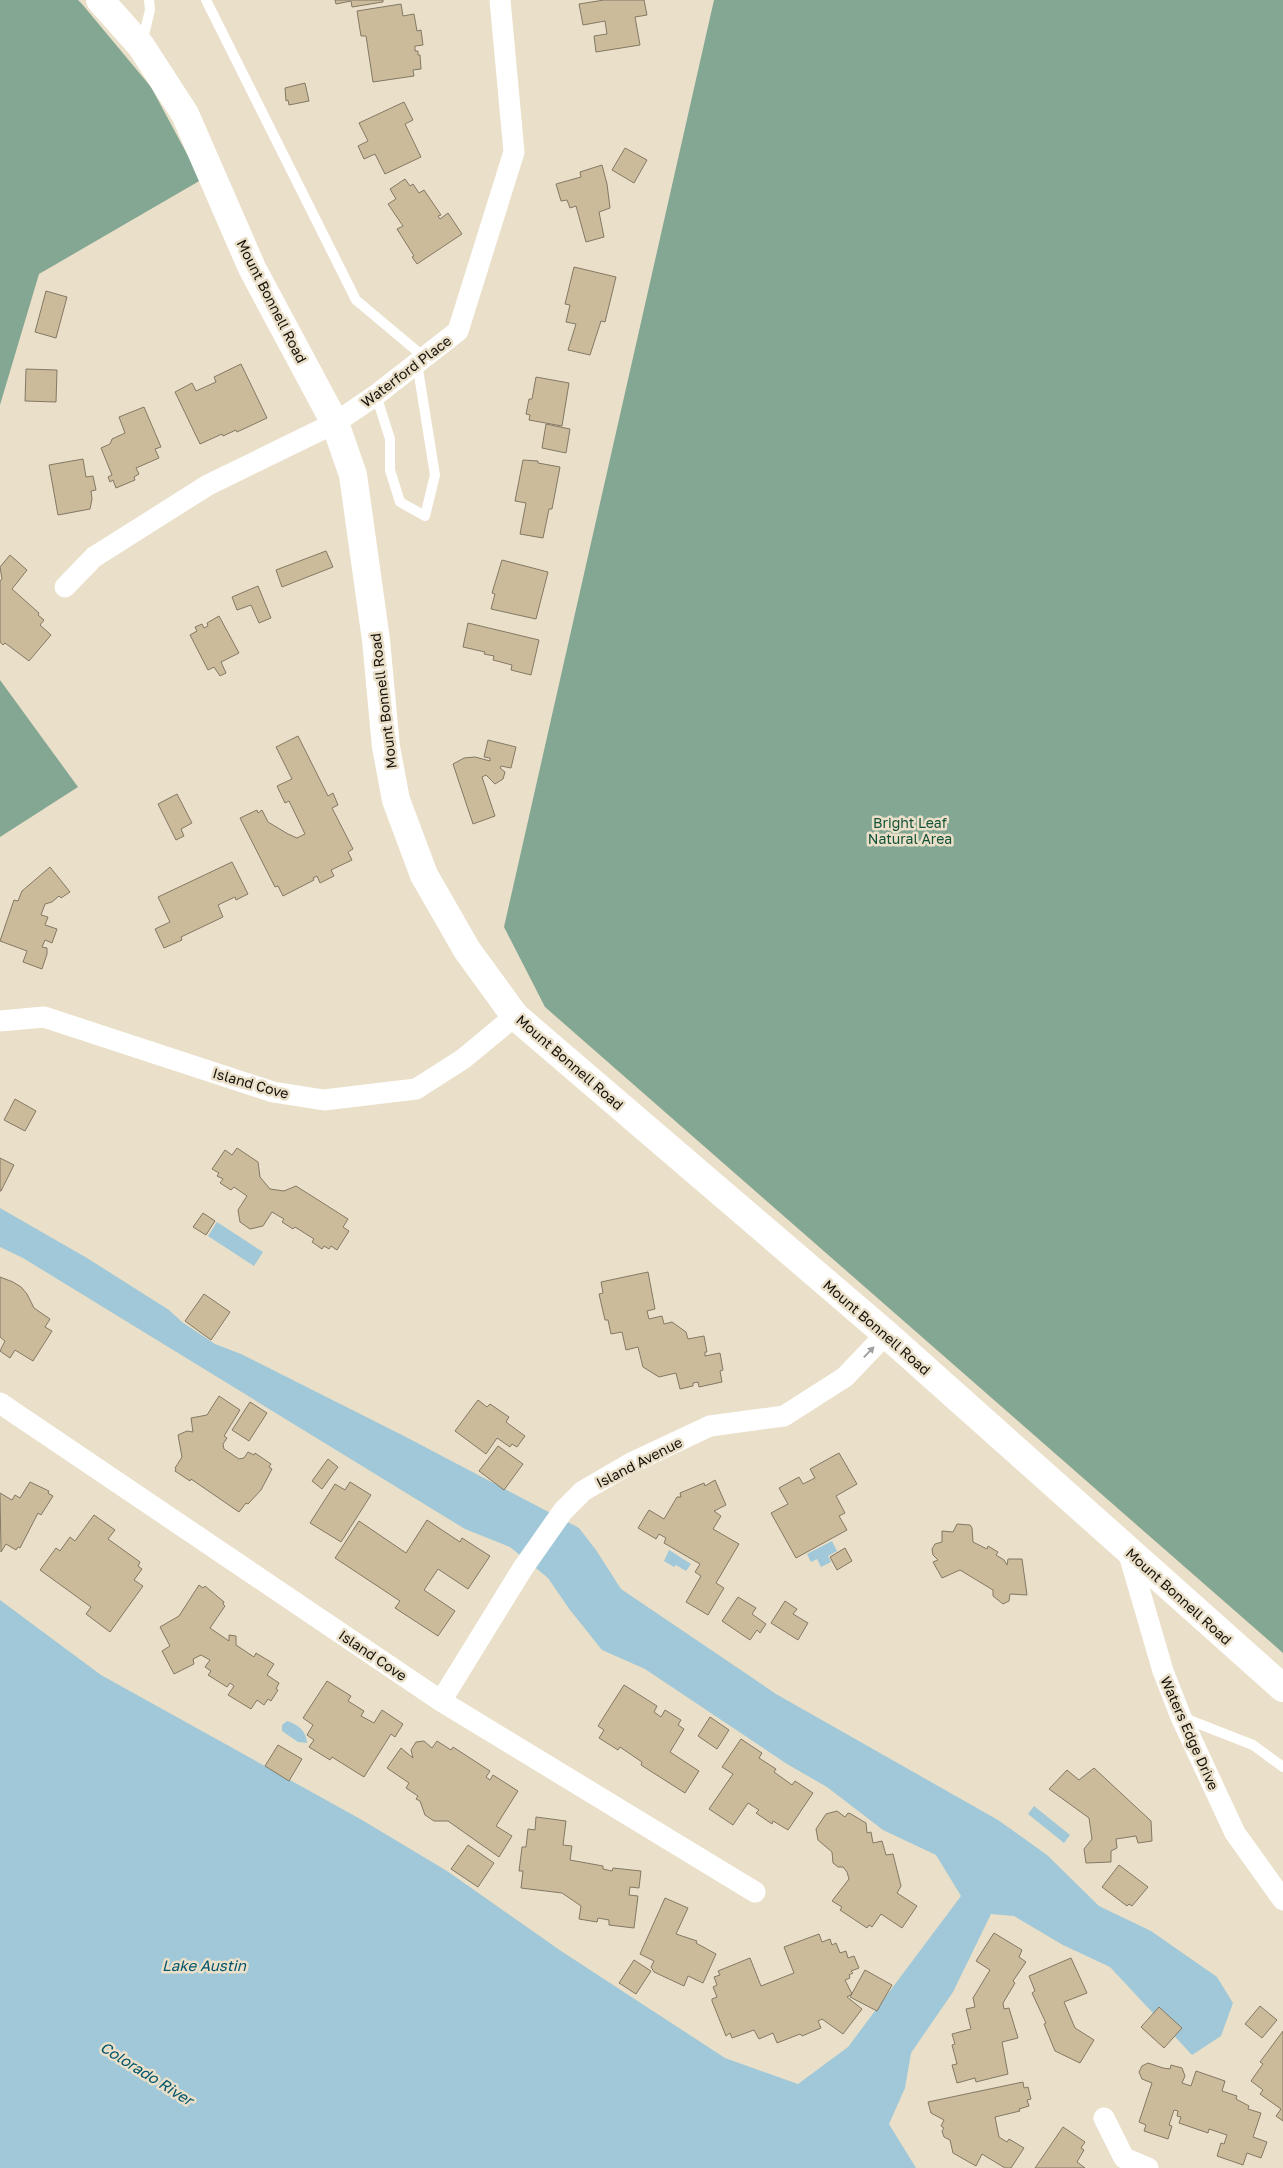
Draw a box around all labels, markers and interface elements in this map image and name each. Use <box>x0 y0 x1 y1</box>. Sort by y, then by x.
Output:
street label: Mount Bonnell Road <box>233 236 311 366</box>
street label: Waterford Place <box>358 332 454 410</box>
street label: Mount Bonnell Road <box>366 632 400 770</box>
park label: Bright Leaf Natural Area <box>868 814 952 847</box>
street label: Mount Bonnell Road <box>513 1011 627 1113</box>
street label: Island Cove <box>211 1064 291 1102</box>
street label: Mount Bonnell Road <box>820 1276 934 1378</box>
one-way arrow <box>863 1346 875 1358</box>
street label: Island Avenue <box>593 1433 685 1491</box>
street label: Mount Bonnell Road <box>1123 1544 1235 1648</box>
street label: Island Cove <box>336 1626 410 1684</box>
street label: Waters Edge Drive <box>1157 1674 1223 1792</box>
water label: Lake Austin <box>162 1956 247 1974</box>
water label: Colorado River <box>97 2037 198 2110</box>

